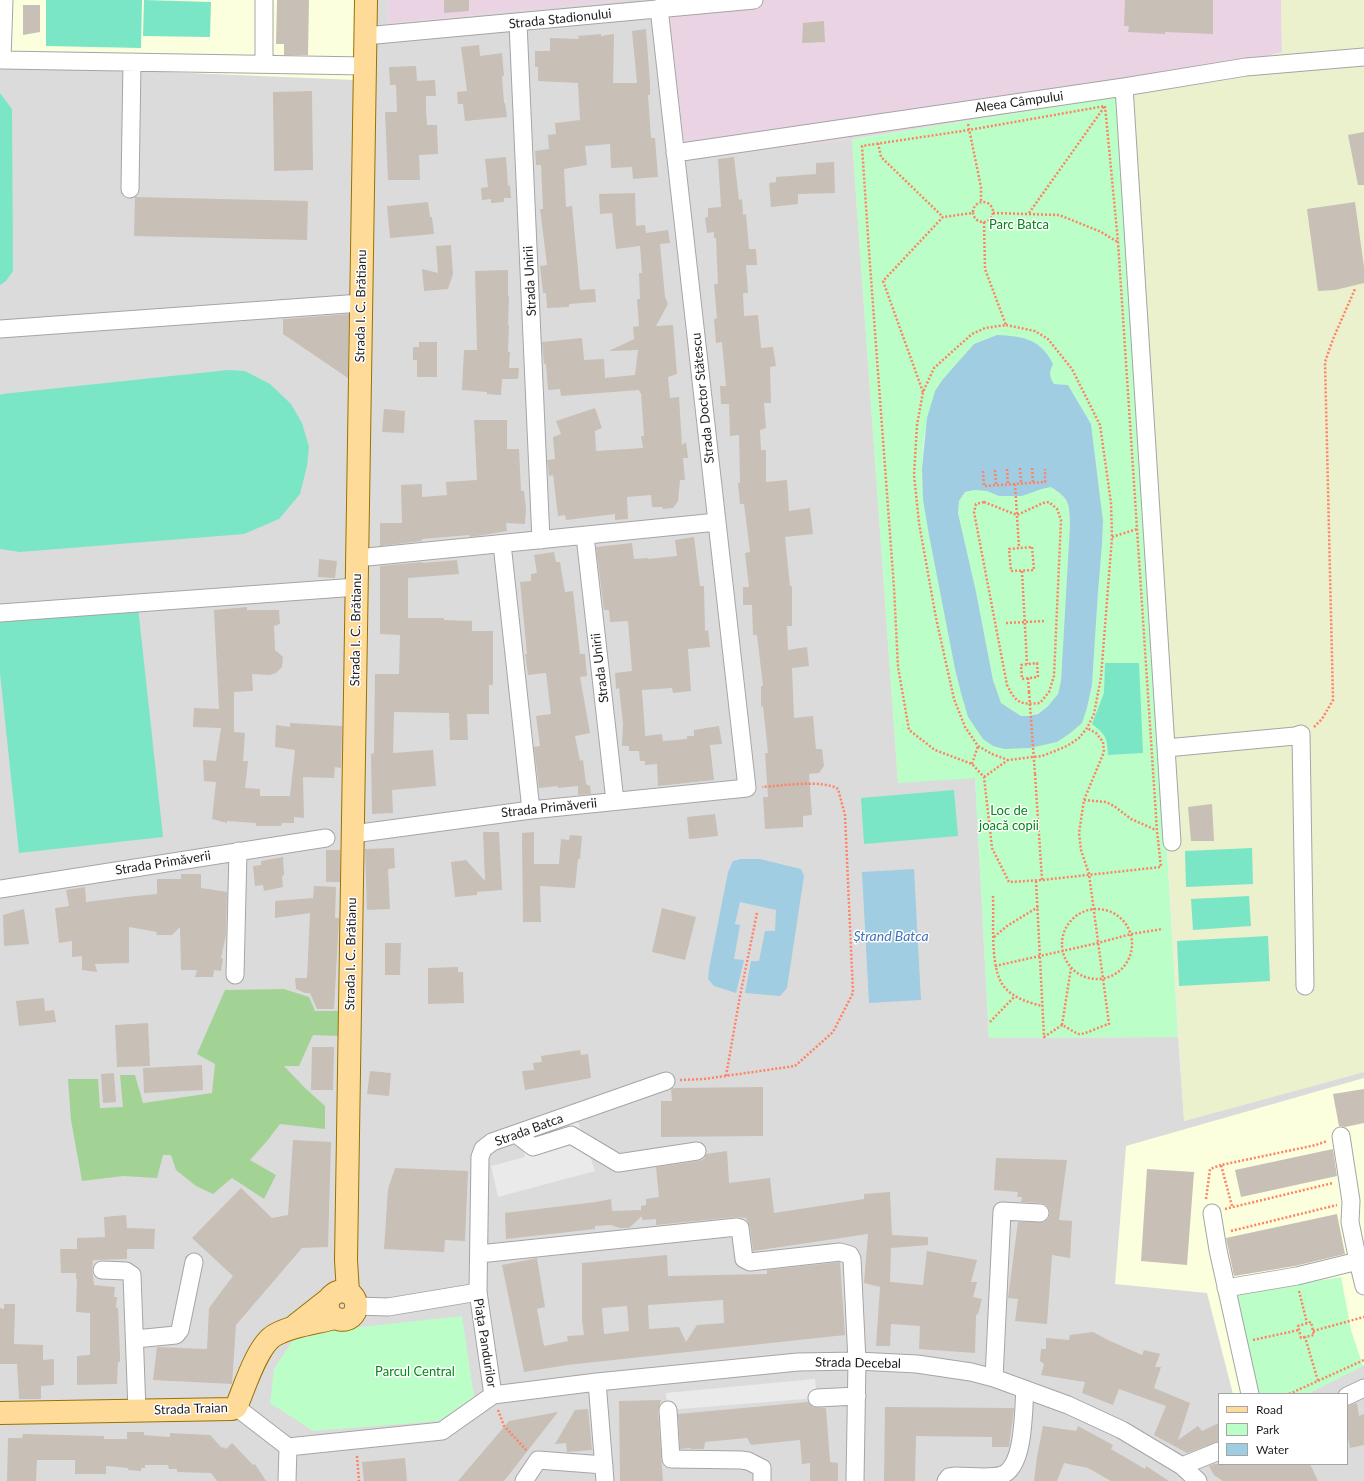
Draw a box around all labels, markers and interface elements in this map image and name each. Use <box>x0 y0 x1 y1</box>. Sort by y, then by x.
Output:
street label: Strada Stadionului <box>508 6 612 32</box>
street label: Aleea Câmpului <box>974 88 1064 116</box>
park label: Parc Batca <box>989 217 1049 233</box>
street label: Strada Unirii <box>520 245 540 317</box>
street label: Strada I. C. Brătianu <box>352 249 370 363</box>
street label: Strada Doctor Stătescu <box>688 332 718 464</box>
street label: Strada I. C. Brătianu <box>347 573 365 687</box>
street label: Strada Unirii <box>588 632 612 704</box>
street label: Strada Primăverii <box>500 795 598 821</box>
park label: Loc de joacă copii <box>979 803 1039 834</box>
street label: Strada Primăverii <box>114 848 212 878</box>
street label: Strada I. C. Brătianu <box>342 897 360 1011</box>
water label: Ștrand Batca <box>853 928 929 944</box>
street label: Strada Batca <box>493 1110 565 1150</box>
street label: Piața Pandurilor <box>470 1297 500 1389</box>
street label: Strada Decebal <box>815 1354 901 1372</box>
park label: Parcul Central <box>375 1364 455 1380</box>
legend <box>1218 1393 1348 1465</box>
street label: Strada Traian <box>154 1400 228 1418</box>
text: Road <box>1256 1402 1283 1417</box>
text: Park <box>1256 1422 1279 1437</box>
text: Water <box>1256 1442 1289 1457</box>

